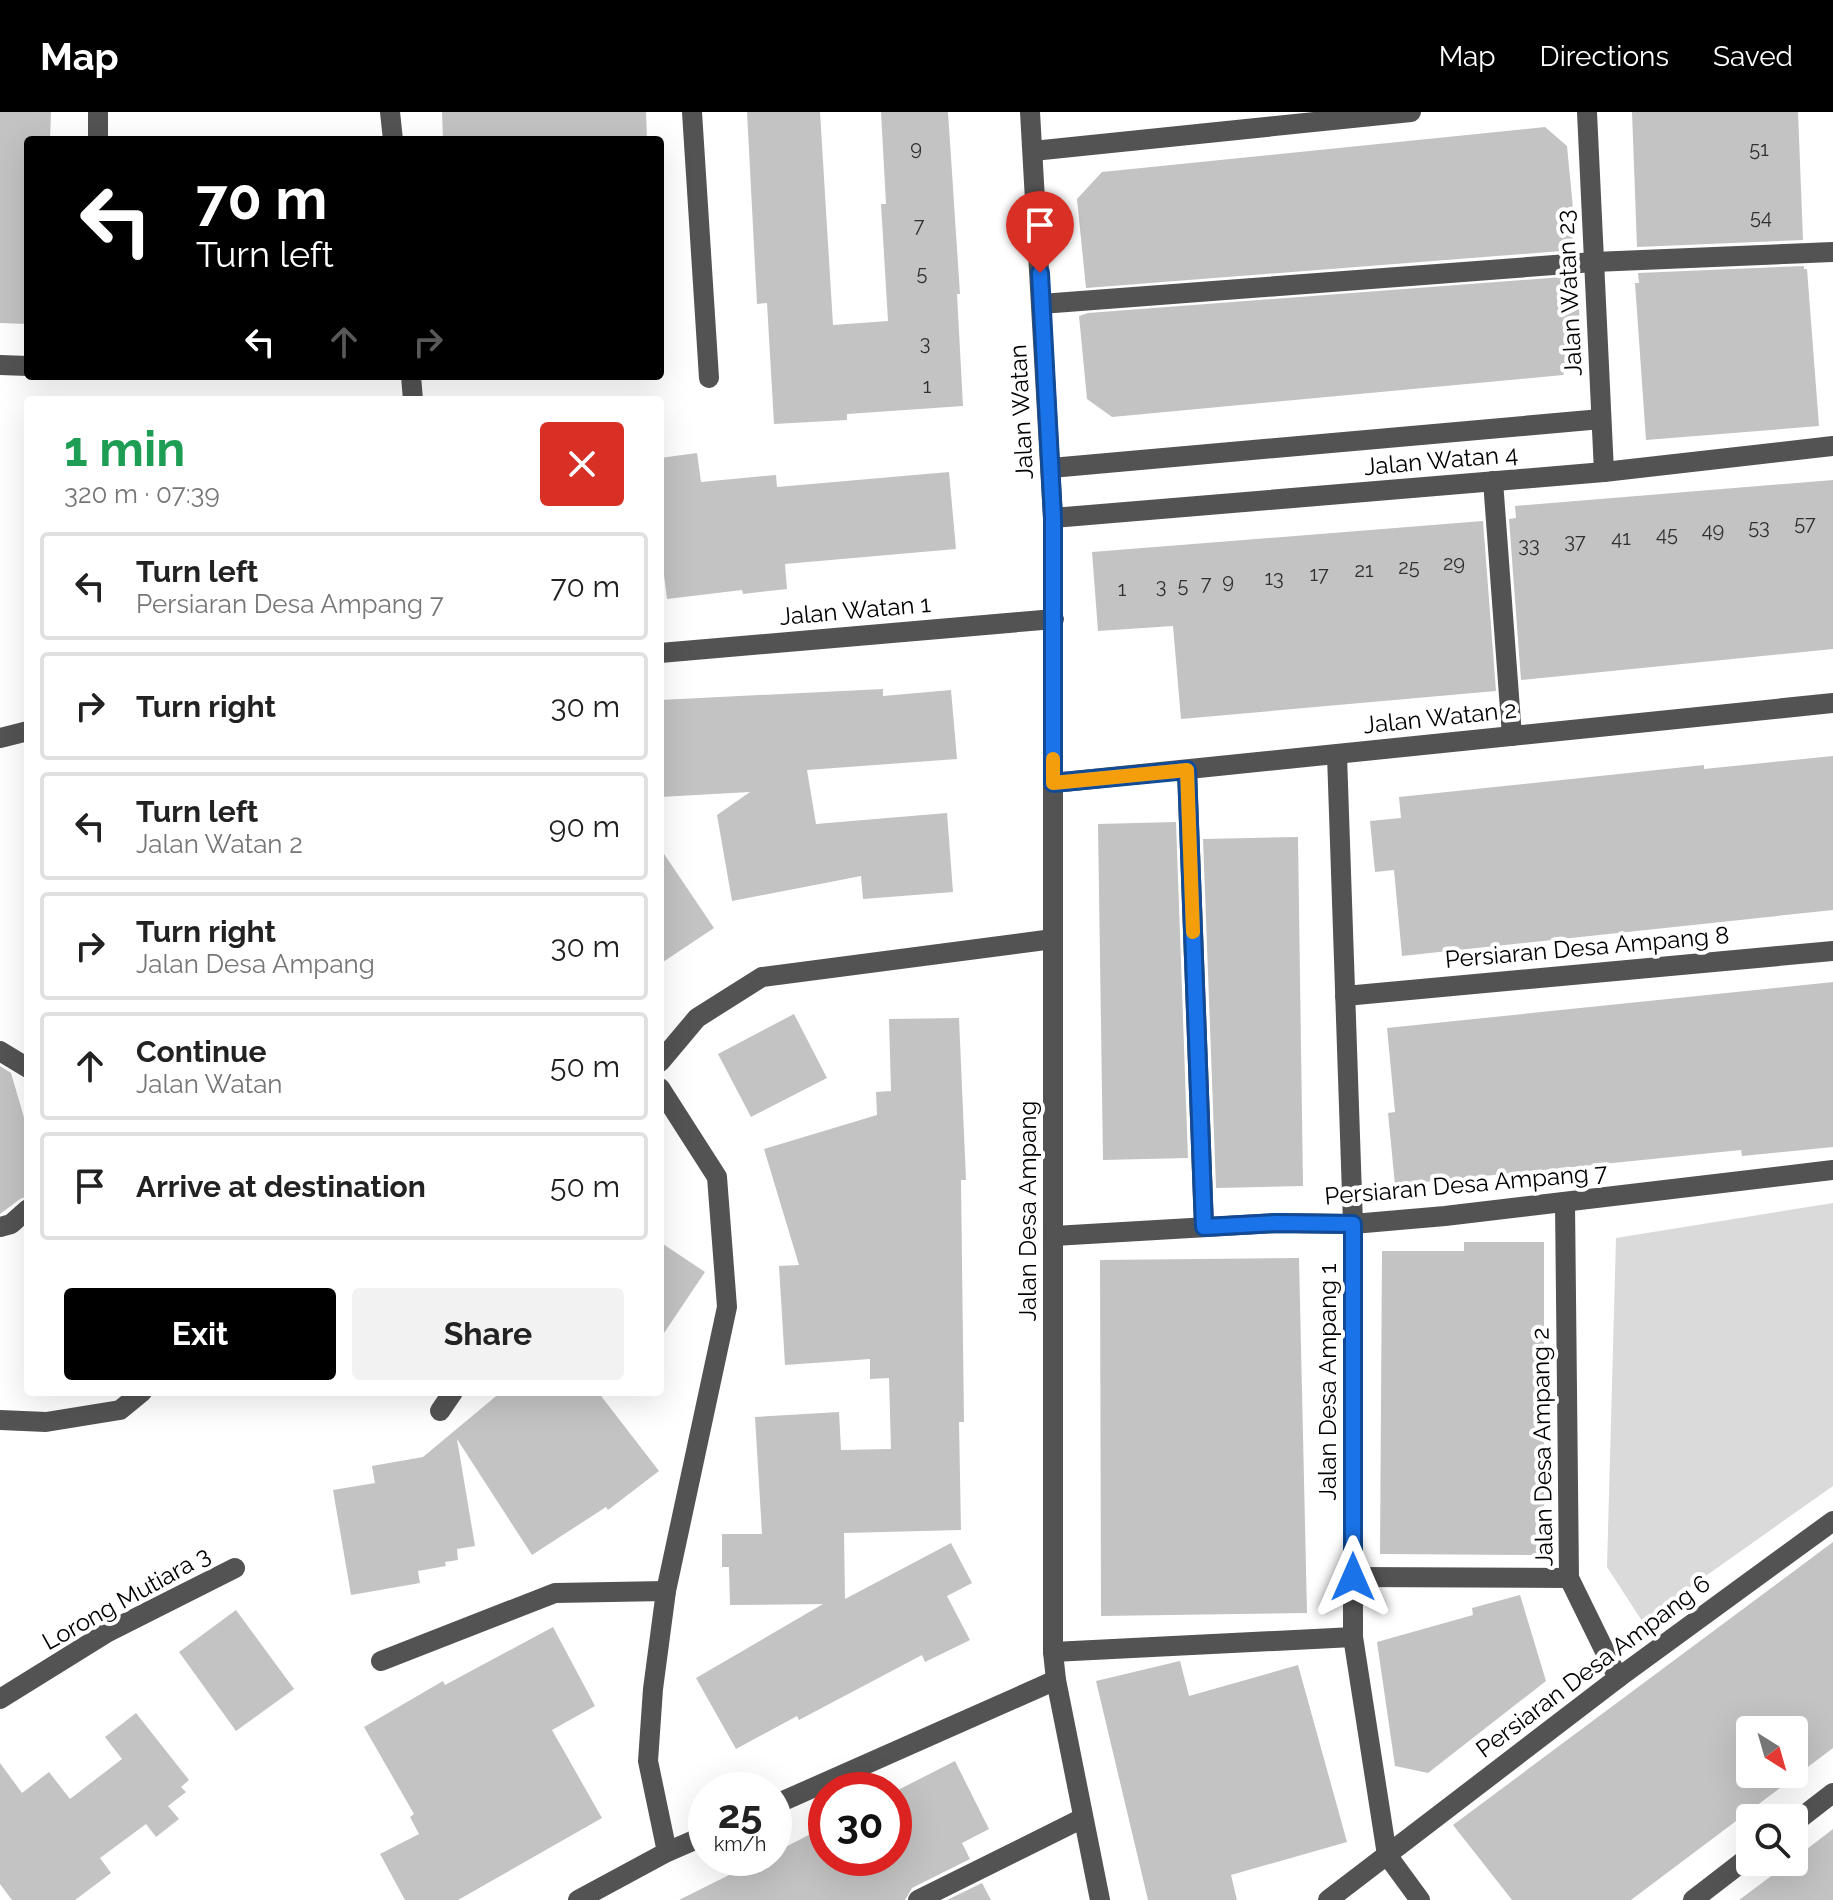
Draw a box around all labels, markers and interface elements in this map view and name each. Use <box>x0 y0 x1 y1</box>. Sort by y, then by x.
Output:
text: Map <box>40 34 119 79</box>
text: Map <box>1439 40 1496 73</box>
text: Directions <box>1540 40 1669 73</box>
text: Saved <box>1713 40 1793 73</box>
house number: 9 <box>910 136 922 160</box>
house number: 51 <box>1749 137 1769 161</box>
text: 70 m <box>196 166 327 232</box>
icon: left <box>64 168 168 272</box>
pin <box>1006 191 1074 273</box>
icon: arrive <box>1018 203 1062 247</box>
house number: 54 <box>1750 205 1772 229</box>
street label: Jalan Watan 23 <box>1550 209 1588 377</box>
house number: 7 <box>914 213 925 237</box>
text: Turn left <box>196 233 334 275</box>
house number: 5 <box>917 261 928 285</box>
icon: left <box>238 320 282 364</box>
icon: ahead <box>322 320 366 364</box>
icon: right <box>406 320 450 364</box>
house number: 3 <box>920 331 930 355</box>
street label: Jalan Watan <box>1003 344 1039 480</box>
house number: 1 <box>923 374 932 398</box>
text: 1 min <box>64 421 185 477</box>
button: close <box>540 422 624 506</box>
street label: Jalan Watan 4 <box>1363 439 1519 481</box>
text: 320 m · 07:39 <box>64 479 220 509</box>
house number: 57 <box>1794 511 1816 535</box>
house number: 53 <box>1748 515 1770 539</box>
house number: 49 <box>1702 518 1724 542</box>
house number: 45 <box>1656 522 1678 546</box>
house number: 41 <box>1611 526 1631 550</box>
house number: 37 <box>1564 529 1586 553</box>
house number: 33 <box>1518 533 1540 557</box>
house number: 29 <box>1443 551 1465 575</box>
text: Turn left <box>136 554 258 589</box>
house number: 25 <box>1398 555 1420 579</box>
house number: 21 <box>1355 558 1374 582</box>
house number: 17 <box>1309 562 1329 586</box>
icon: left <box>68 564 112 608</box>
house number: 13 <box>1264 566 1284 590</box>
text: 70 m <box>550 569 620 604</box>
house number: 9 <box>1222 569 1234 593</box>
house number: 7 <box>1201 571 1212 595</box>
house number: 5 <box>1178 573 1189 597</box>
house number: 3 <box>1156 574 1166 598</box>
house number: 1 <box>1118 577 1127 601</box>
text: Persiaran Desa Ampang 7 <box>136 589 444 619</box>
street label: Jalan Watan 1 <box>778 589 932 631</box>
icon: right <box>68 684 112 728</box>
text: Turn right <box>136 689 276 724</box>
text: 30 m <box>550 689 620 724</box>
street label: Jalan Watan 2 <box>1362 695 1518 739</box>
text: Turn left <box>136 794 258 829</box>
icon: left <box>68 804 112 848</box>
text: 90 m <box>549 809 620 844</box>
text: Jalan Watan 2 <box>136 829 303 859</box>
text: Turn right <box>136 914 276 949</box>
street label: Persiaran Desa Ampang 8 <box>1444 920 1730 974</box>
icon: right <box>68 924 112 968</box>
text: 30 m <box>550 929 620 964</box>
text: Jalan Desa Ampang <box>136 949 375 979</box>
text: Continue <box>136 1034 267 1069</box>
icon: ahead <box>68 1044 112 1088</box>
text: 50 m <box>550 1049 620 1084</box>
text: Jalan Watan <box>136 1069 283 1099</box>
street label: Jalan Desa Ampang <box>1013 1101 1042 1321</box>
street label: Persiaran Desa Ampang 7 <box>1323 1157 1609 1211</box>
icon: arrive <box>68 1164 112 1208</box>
text: Arrive at destination <box>136 1169 426 1204</box>
text: 50 m <box>550 1169 620 1204</box>
street label: Jalan Desa Ampang 1 <box>1313 1264 1342 1500</box>
button: Exit <box>64 1288 336 1380</box>
button: Share <box>352 1288 624 1380</box>
street label: Jalan Desa Ampang 2 <box>1525 1327 1559 1567</box>
position arrow <box>1311 1535 1395 1619</box>
street label: Lorong Mutiara 3 <box>37 1540 215 1656</box>
street label: Persiaran Desa Ampang 6 <box>1470 1568 1716 1764</box>
north arrow <box>1736 1716 1808 1788</box>
map controls <box>1736 1716 1808 1876</box>
speed limit sign: 30 <box>808 1772 912 1876</box>
text: 25 <box>718 1790 762 1837</box>
button: search <box>1736 1804 1808 1876</box>
text: km/h <box>714 1832 766 1856</box>

